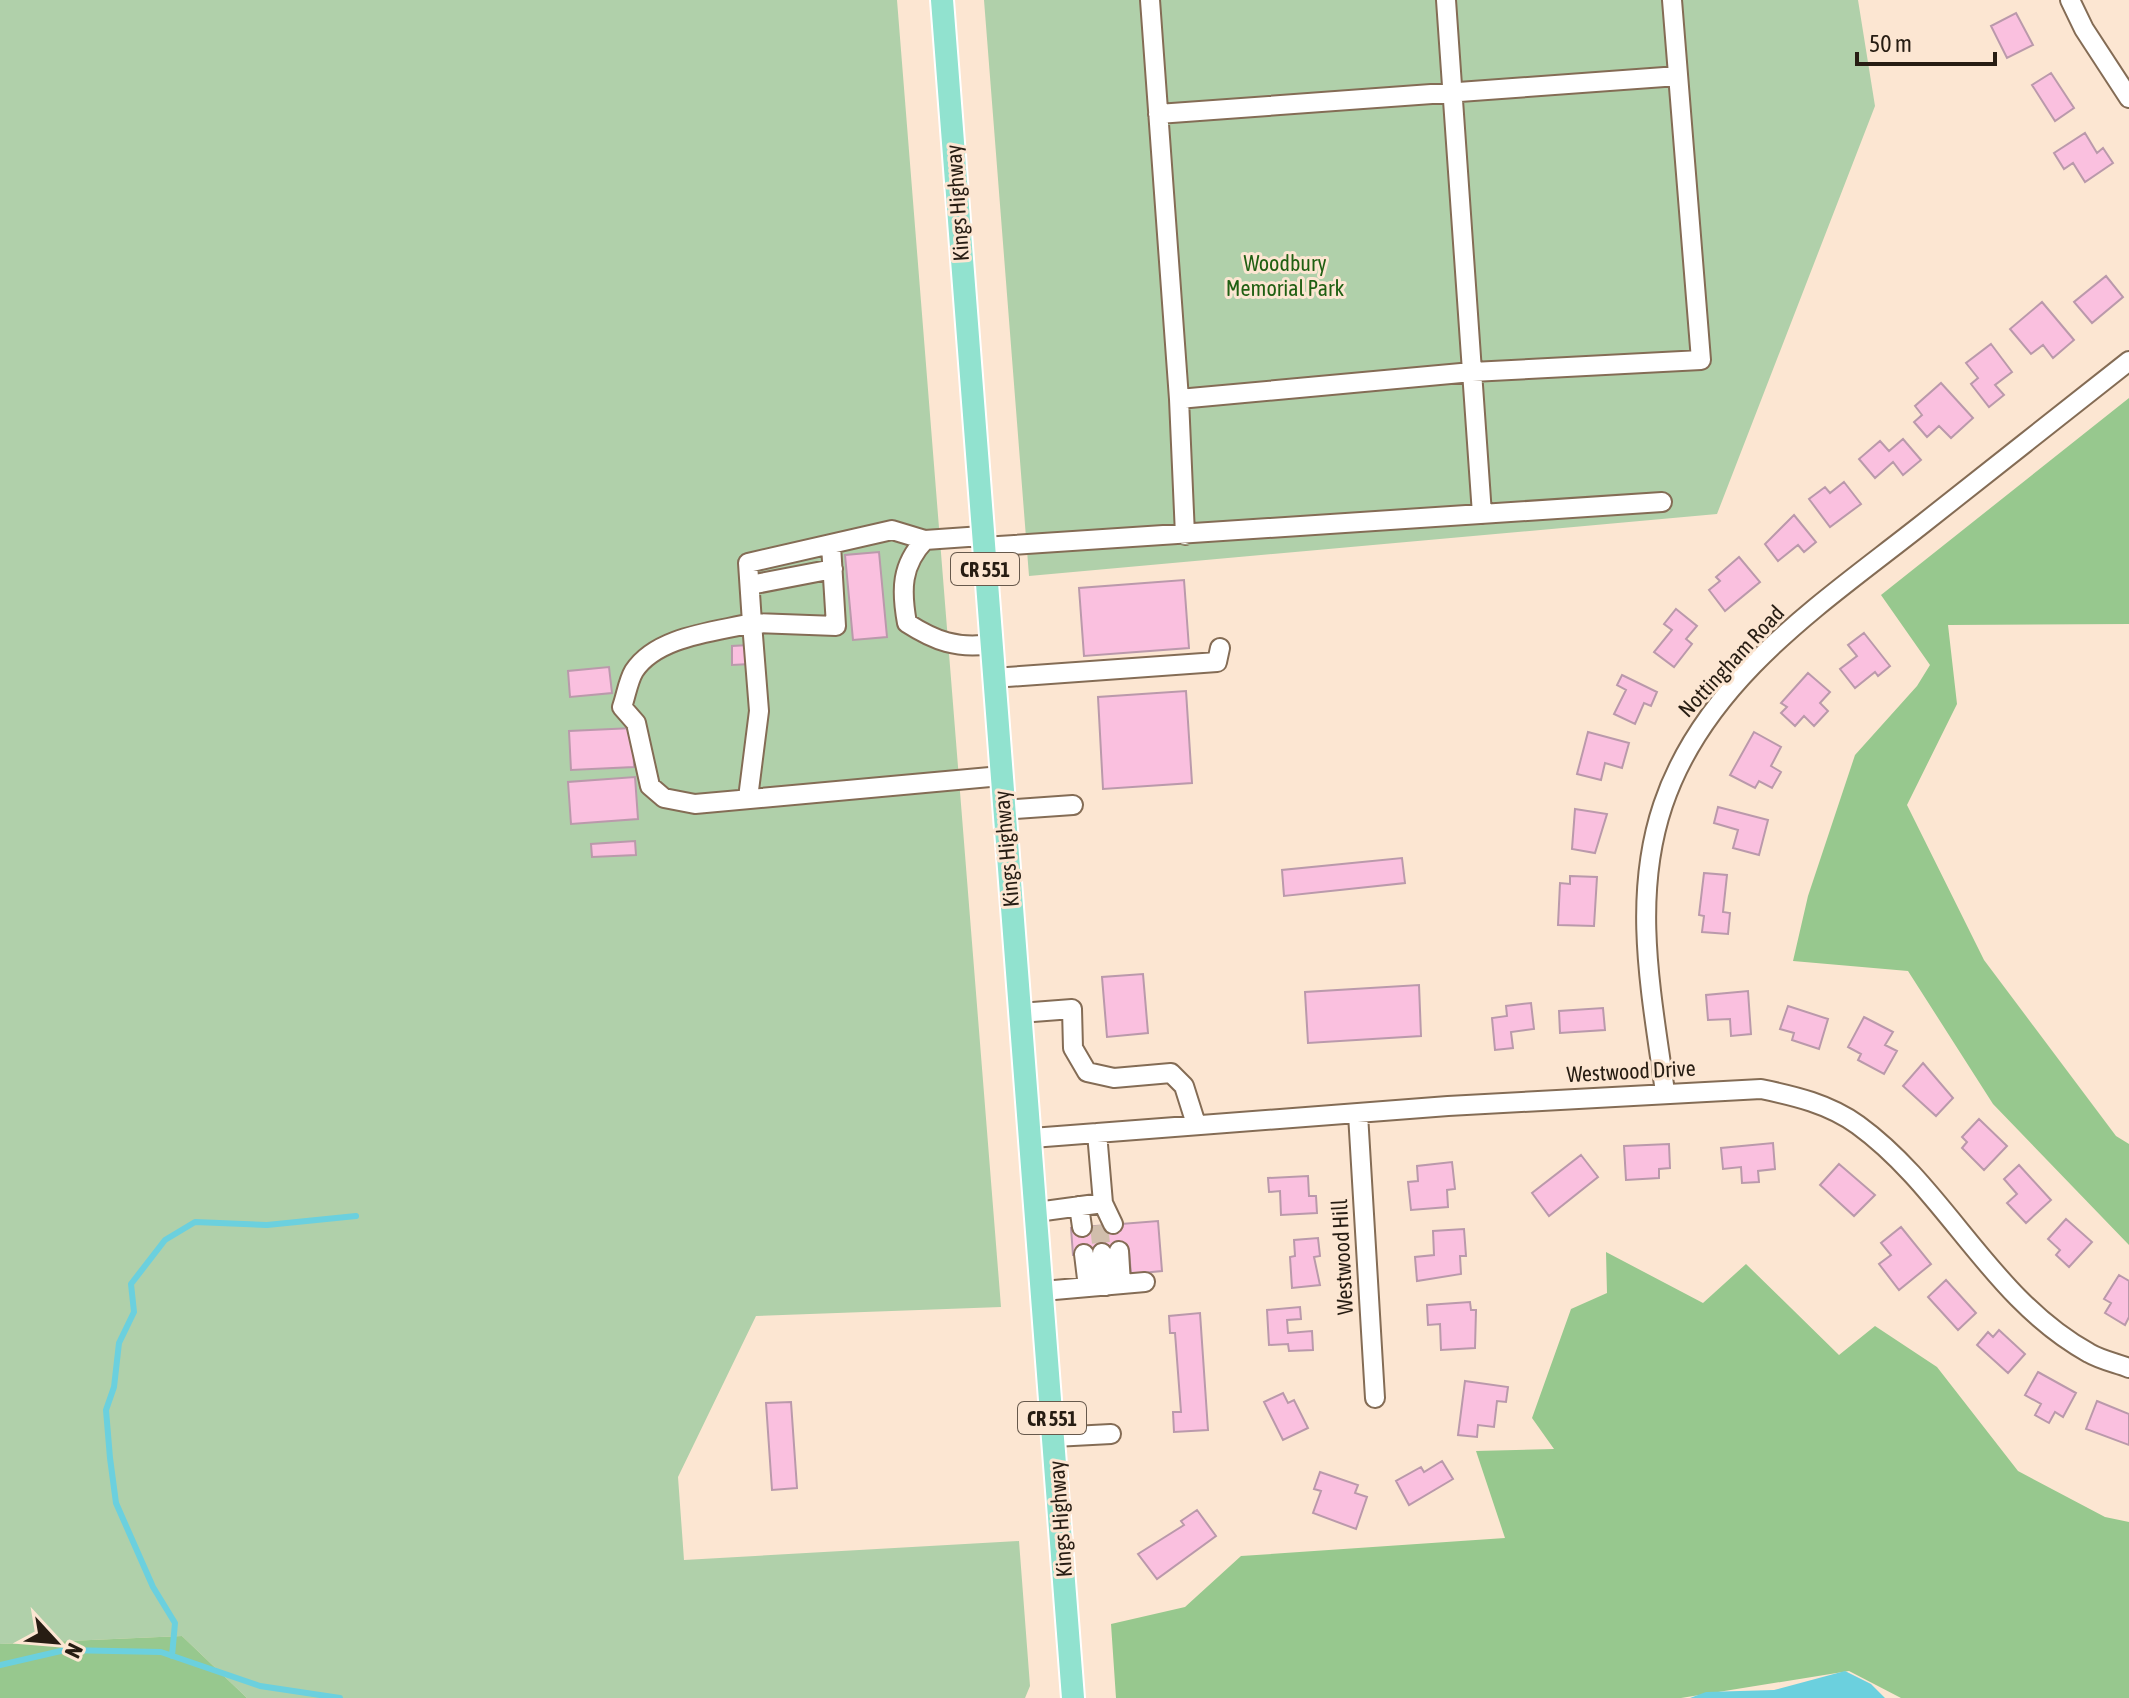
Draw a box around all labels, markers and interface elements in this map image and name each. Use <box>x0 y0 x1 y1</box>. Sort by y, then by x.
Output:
scale bar <box>1857 16 1995 66</box>
text: 50 m <box>1869 30 1912 57</box>
street label: Kings Highway <box>940 144 974 262</box>
park label: Woodbury Memorial Park <box>1226 250 1344 301</box>
road number: CR 551 <box>951 553 1019 585</box>
street label: Nottingham Road <box>1673 600 1789 722</box>
street label: Kings Highway <box>988 790 1024 908</box>
street label: Westwood Drive <box>1566 1055 1696 1087</box>
street label: Westwood Hill <box>1326 1198 1358 1316</box>
road number: CR 551 <box>1018 1402 1086 1434</box>
street label: Kings Highway <box>1043 1460 1077 1578</box>
north arrow <box>16 1602 96 1682</box>
text: N <box>59 1639 89 1662</box>

